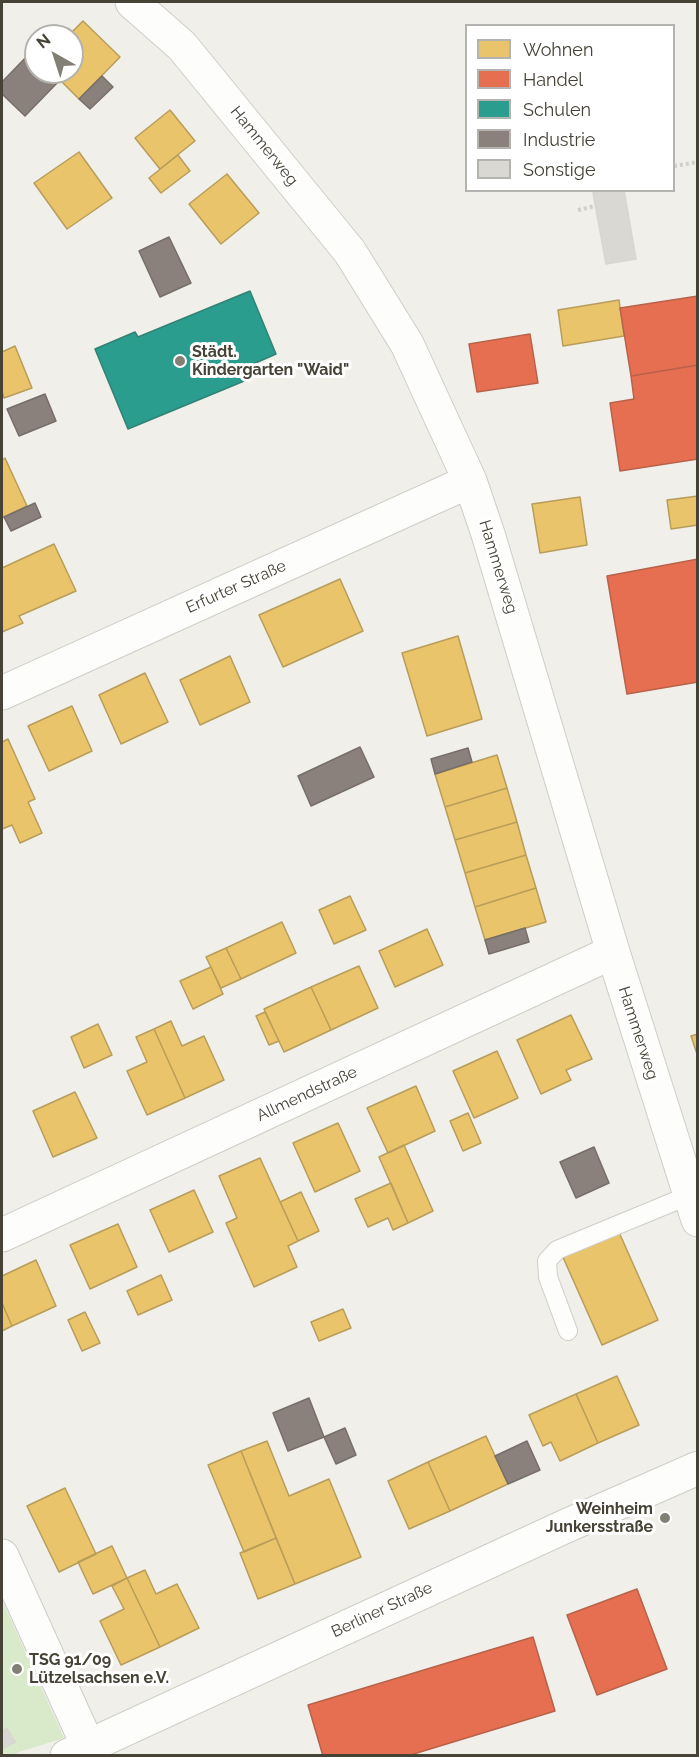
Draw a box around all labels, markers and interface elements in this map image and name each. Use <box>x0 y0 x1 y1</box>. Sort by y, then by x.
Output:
north arrow <box>24 24 84 84</box>
legend <box>465 24 675 192</box>
text: N <box>33 30 54 52</box>
text: Wohnen <box>523 39 593 60</box>
text: Handel <box>523 69 583 90</box>
text: Schulen <box>523 99 591 120</box>
street label: Hammerweg <box>226 102 302 190</box>
text: Industrie <box>523 129 595 150</box>
text: Sonstige <box>523 159 595 180</box>
place label: Städt. Kindergarten "Waid" <box>192 342 349 380</box>
marker: Städt. Kindergarten "Waid" <box>173 354 187 368</box>
street label: Hammerweg <box>475 518 521 616</box>
street label: Erfurter Straße <box>183 556 289 618</box>
street label: Hammerweg <box>614 984 662 1082</box>
street label: Allmendstraße <box>254 1062 360 1126</box>
place label: Weinheim Junkersstraße <box>546 1499 653 1537</box>
marker: Weinheim Junkersstraße <box>658 1511 672 1525</box>
street label: Berliner Straße <box>328 1578 436 1642</box>
place label: TSG 91/09 Lützelsachsen e.V. <box>29 1650 169 1688</box>
marker: TSG 91/09 Lützelsachsen e.V. <box>10 1662 24 1676</box>

